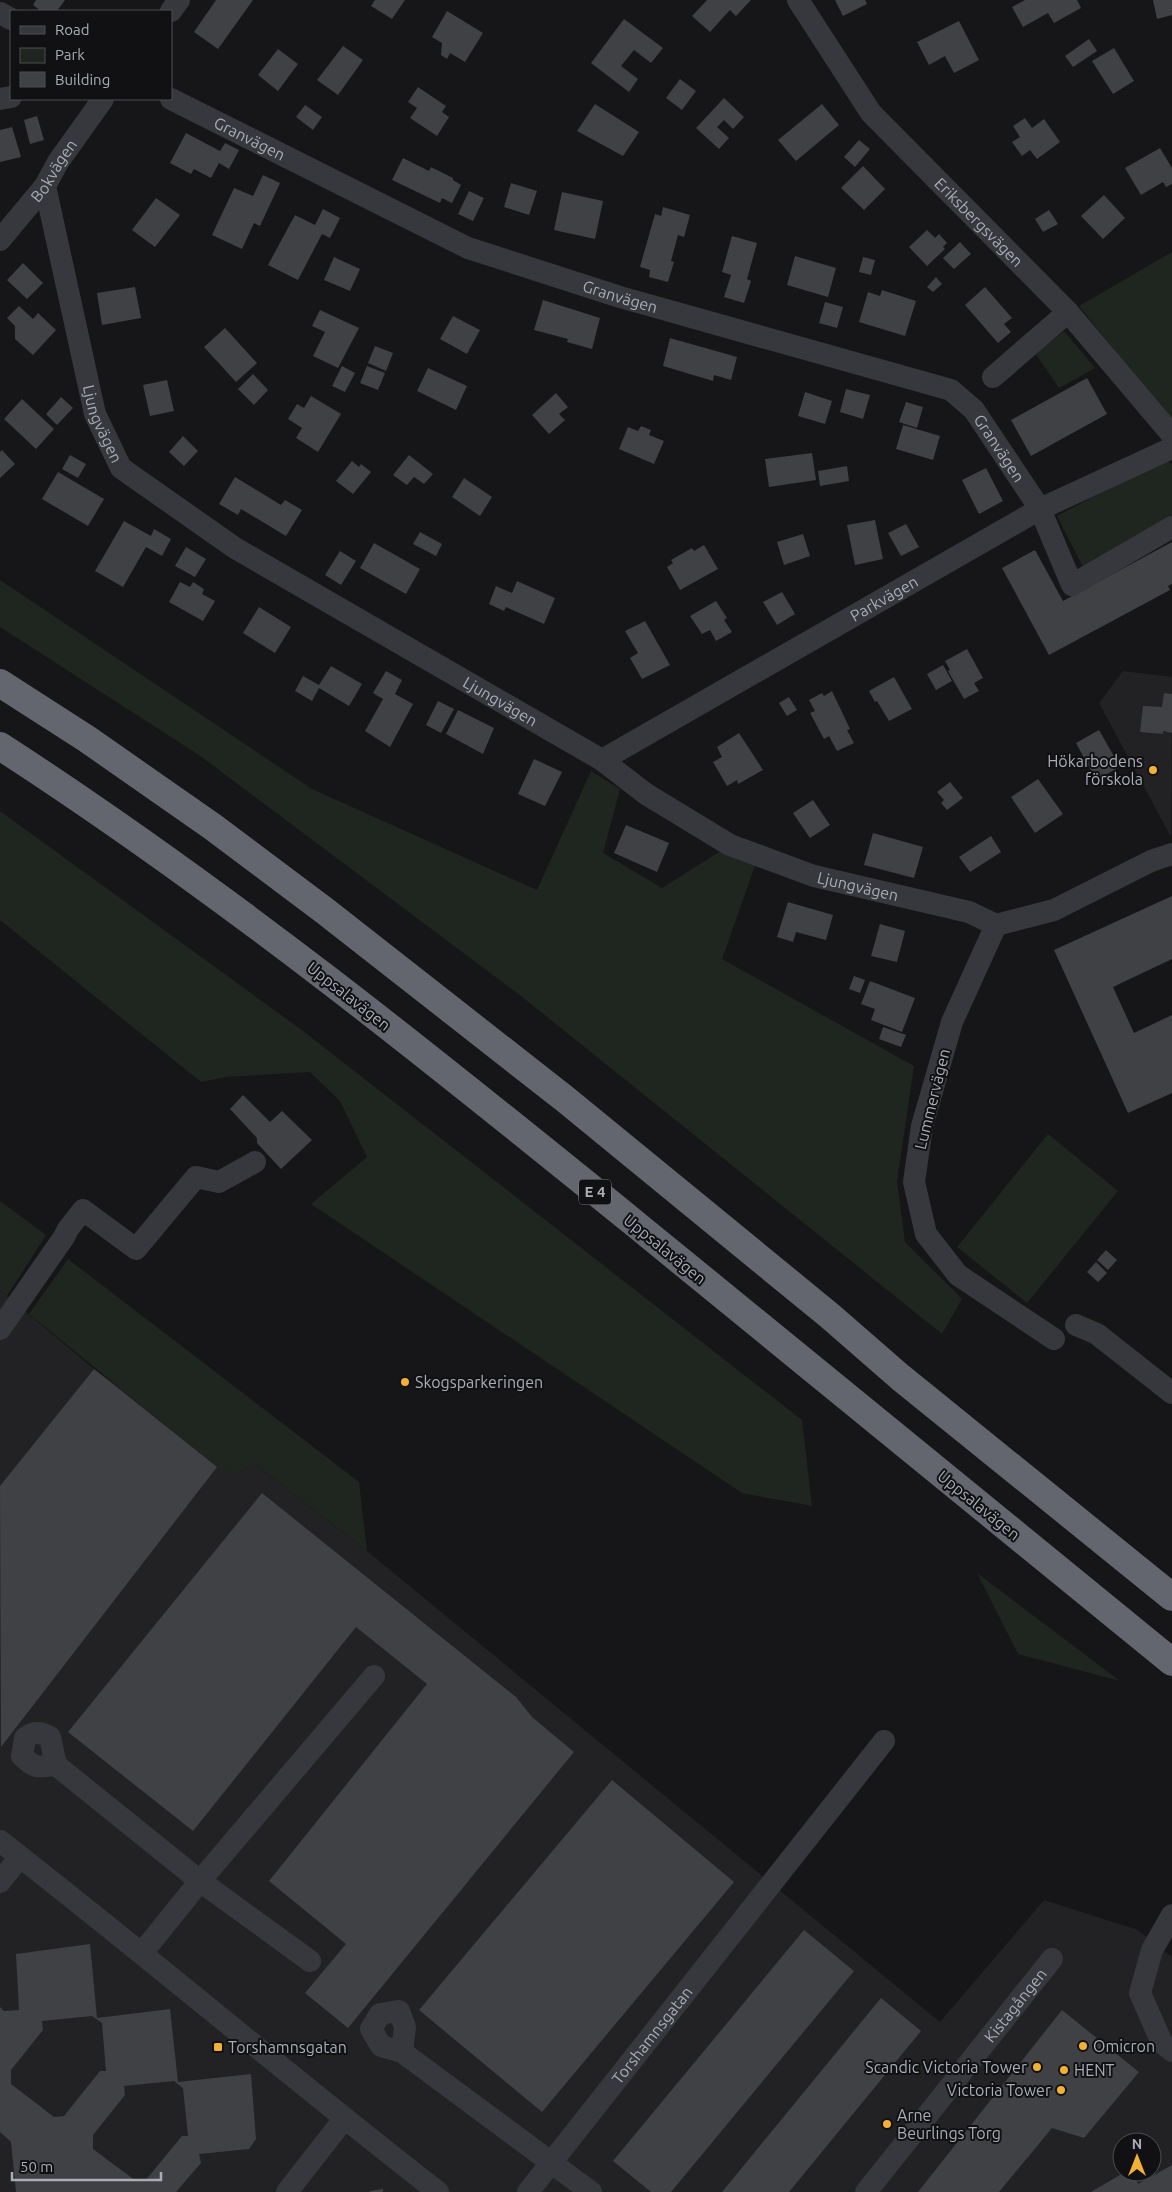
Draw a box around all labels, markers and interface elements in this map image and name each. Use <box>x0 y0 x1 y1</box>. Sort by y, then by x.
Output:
legend <box>10 10 172 100</box>
text: Road <box>55 21 90 38</box>
text: Park <box>55 46 85 63</box>
text: Building <box>55 71 110 88</box>
street label: Granvägen <box>211 113 288 164</box>
street label: Bokvägen <box>27 136 80 205</box>
street label: Eriksbergsvägen <box>931 174 1027 270</box>
street label: Granvägen <box>581 277 660 316</box>
street label: Ljungvägen <box>80 383 126 466</box>
street label: Granvägen <box>970 411 1028 485</box>
street label: Parkvägen <box>847 572 921 625</box>
street label: Ljungvägen <box>460 673 541 730</box>
place label: Hökarbodens förskola <box>1047 752 1143 788</box>
marker: Hökarbodens förskola <box>1147 764 1159 776</box>
street label: Ljungvägen <box>816 868 900 904</box>
street label: Uppsalavägen <box>304 958 394 1034</box>
street label: Lummervägen <box>911 1047 953 1151</box>
road number: E 4 <box>579 1180 611 1204</box>
street label: Uppsalavägen <box>620 1210 710 1288</box>
place label: Skogsparkeringen <box>415 1373 543 1391</box>
marker: Skogsparkeringen <box>399 1376 411 1388</box>
street label: Uppsalavägen <box>934 1466 1024 1544</box>
street label: Kistagången <box>980 1965 1050 2046</box>
street label: Torshamnsgatan <box>608 1983 696 2087</box>
place label: Omicron <box>1093 2037 1155 2055</box>
place label: Torshamnsgatan <box>228 2038 347 2056</box>
marker: Omicron <box>1077 2040 1089 2052</box>
marker: Torshamnsgatan <box>212 2041 224 2053</box>
place label: Scandic Victoria Tower <box>865 2058 1027 2076</box>
marker: Scandic Victoria Tower <box>1031 2061 1043 2073</box>
place label: HENT <box>1074 2061 1115 2079</box>
marker: HENT <box>1058 2064 1070 2076</box>
place label: Victoria Tower <box>947 2081 1051 2099</box>
marker: Victoria Tower <box>1055 2084 1067 2096</box>
place label: Arne Beurlings Torg <box>897 2106 1001 2142</box>
marker: Arne Beurlings Torg <box>881 2118 893 2130</box>
north arrow <box>1112 2132 1162 2182</box>
text: N <box>1132 2136 1142 2152</box>
scale bar <box>12 2150 161 2182</box>
text: 50 m <box>20 2158 53 2175</box>

